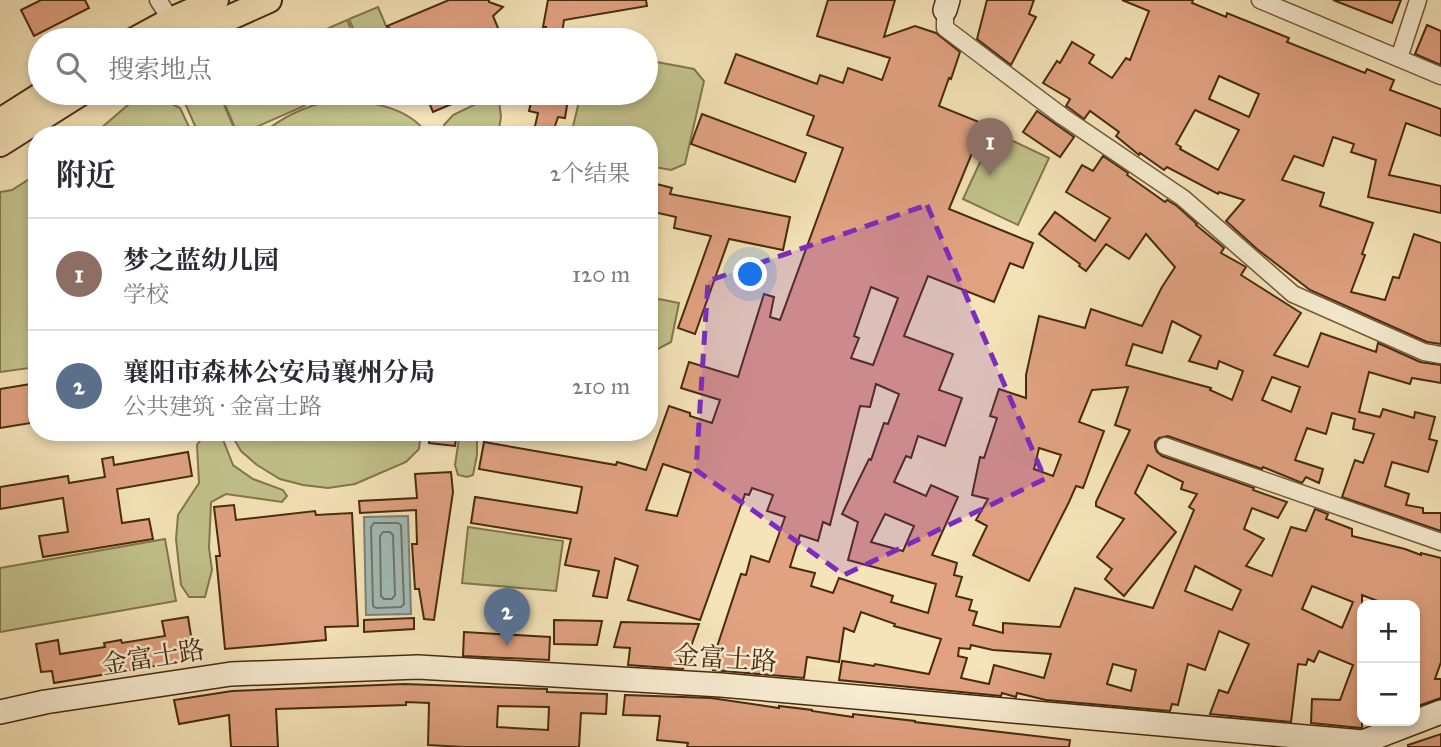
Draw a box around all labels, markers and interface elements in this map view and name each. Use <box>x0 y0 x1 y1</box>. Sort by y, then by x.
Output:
search box <box>28 28 658 105</box>
icon: search <box>52 48 90 86</box>
text: 搜索地点 <box>108 53 212 85</box>
pin: 1 <box>967 118 1013 176</box>
text: 附近 <box>56 157 116 193</box>
text: 2个结果 <box>550 159 630 187</box>
text: 梦之蓝幼儿园 <box>123 244 279 276</box>
your location <box>733 257 767 291</box>
text: 1 <box>74 260 84 288</box>
text: 120 m <box>572 260 630 288</box>
text: 学校 <box>123 280 169 308</box>
text: 襄阳市森林公安局襄州分局 <box>123 356 435 388</box>
text: 2 <box>73 372 85 400</box>
text: 210 m <box>572 372 630 400</box>
text: 公共建筑 · 金富士路 <box>123 392 322 420</box>
pin: 2 <box>484 588 530 646</box>
map controls <box>1357 600 1420 726</box>
button: + <box>1357 600 1420 663</box>
street label: 金富士路 <box>99 633 207 681</box>
street label: 金富士路 <box>672 638 778 678</box>
button: − <box>1357 663 1420 726</box>

